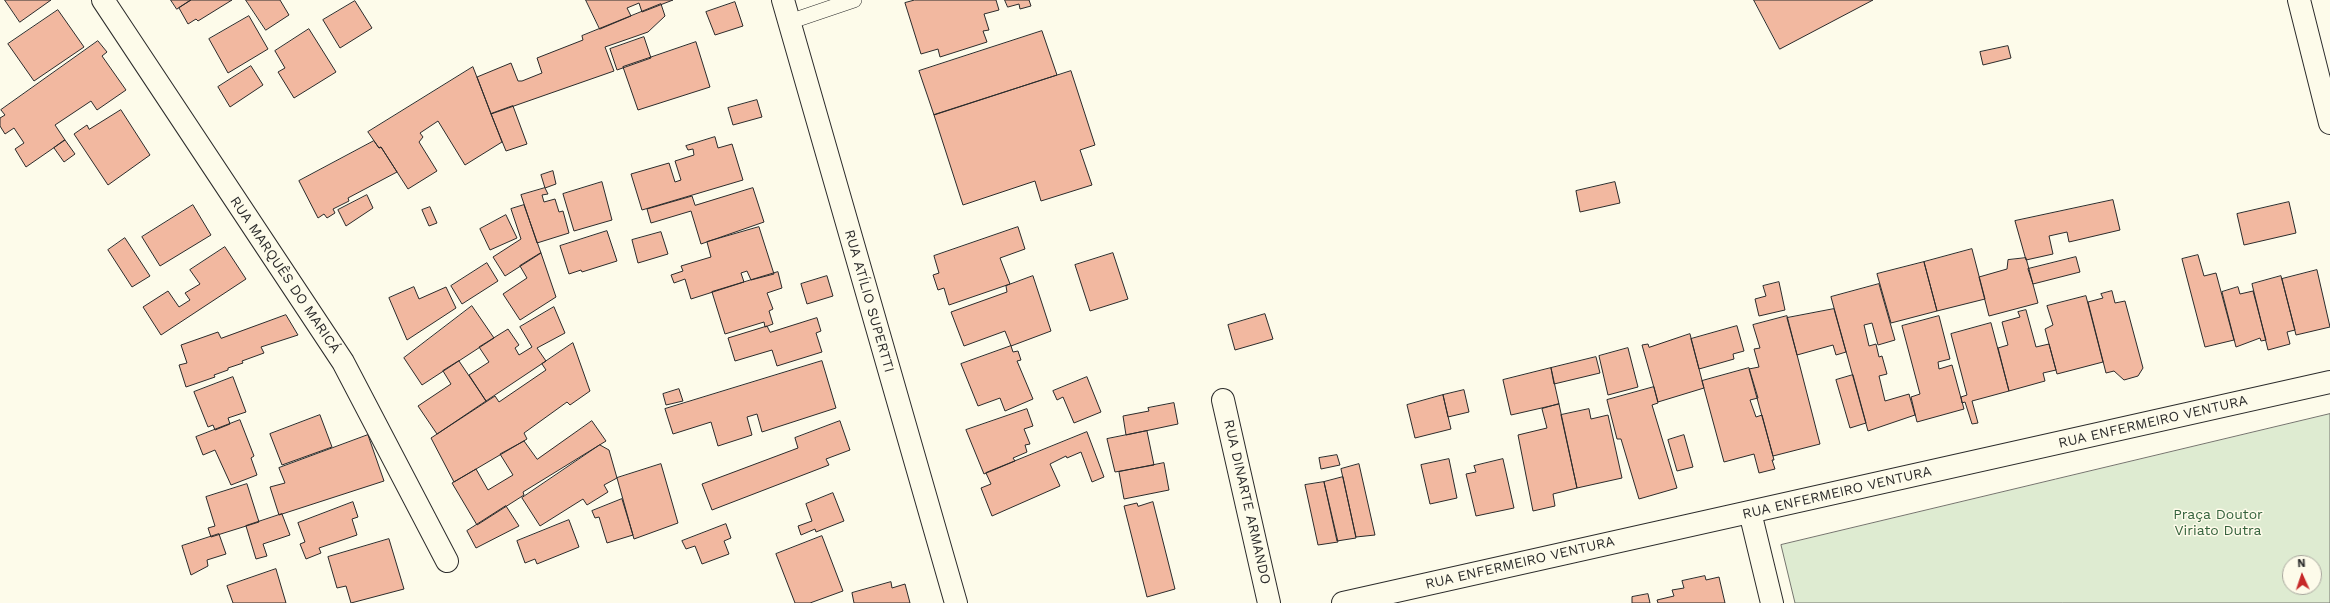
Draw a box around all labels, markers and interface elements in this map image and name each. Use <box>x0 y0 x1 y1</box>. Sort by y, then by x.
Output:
street label: RUA MARQUÊS DO MARICÁ <box>226 194 344 356</box>
street label: RUA ATÍLIO SUPERTTI <box>841 228 897 374</box>
street label: RUA ENFERMEIRO VENTURA <box>2057 392 2249 452</box>
street label: RUA DINARTE ARMANDO <box>1220 418 1274 586</box>
street label: RUA ENFERMEIRO VENTURA <box>1741 463 1933 523</box>
park label: Praça Doutor Viriato Dutra <box>2173 507 2263 540</box>
street label: RUA ENFERMEIRO VENTURA <box>1424 533 1616 593</box>
north arrow <box>2282 555 2322 595</box>
text: N <box>2297 557 2306 570</box>

